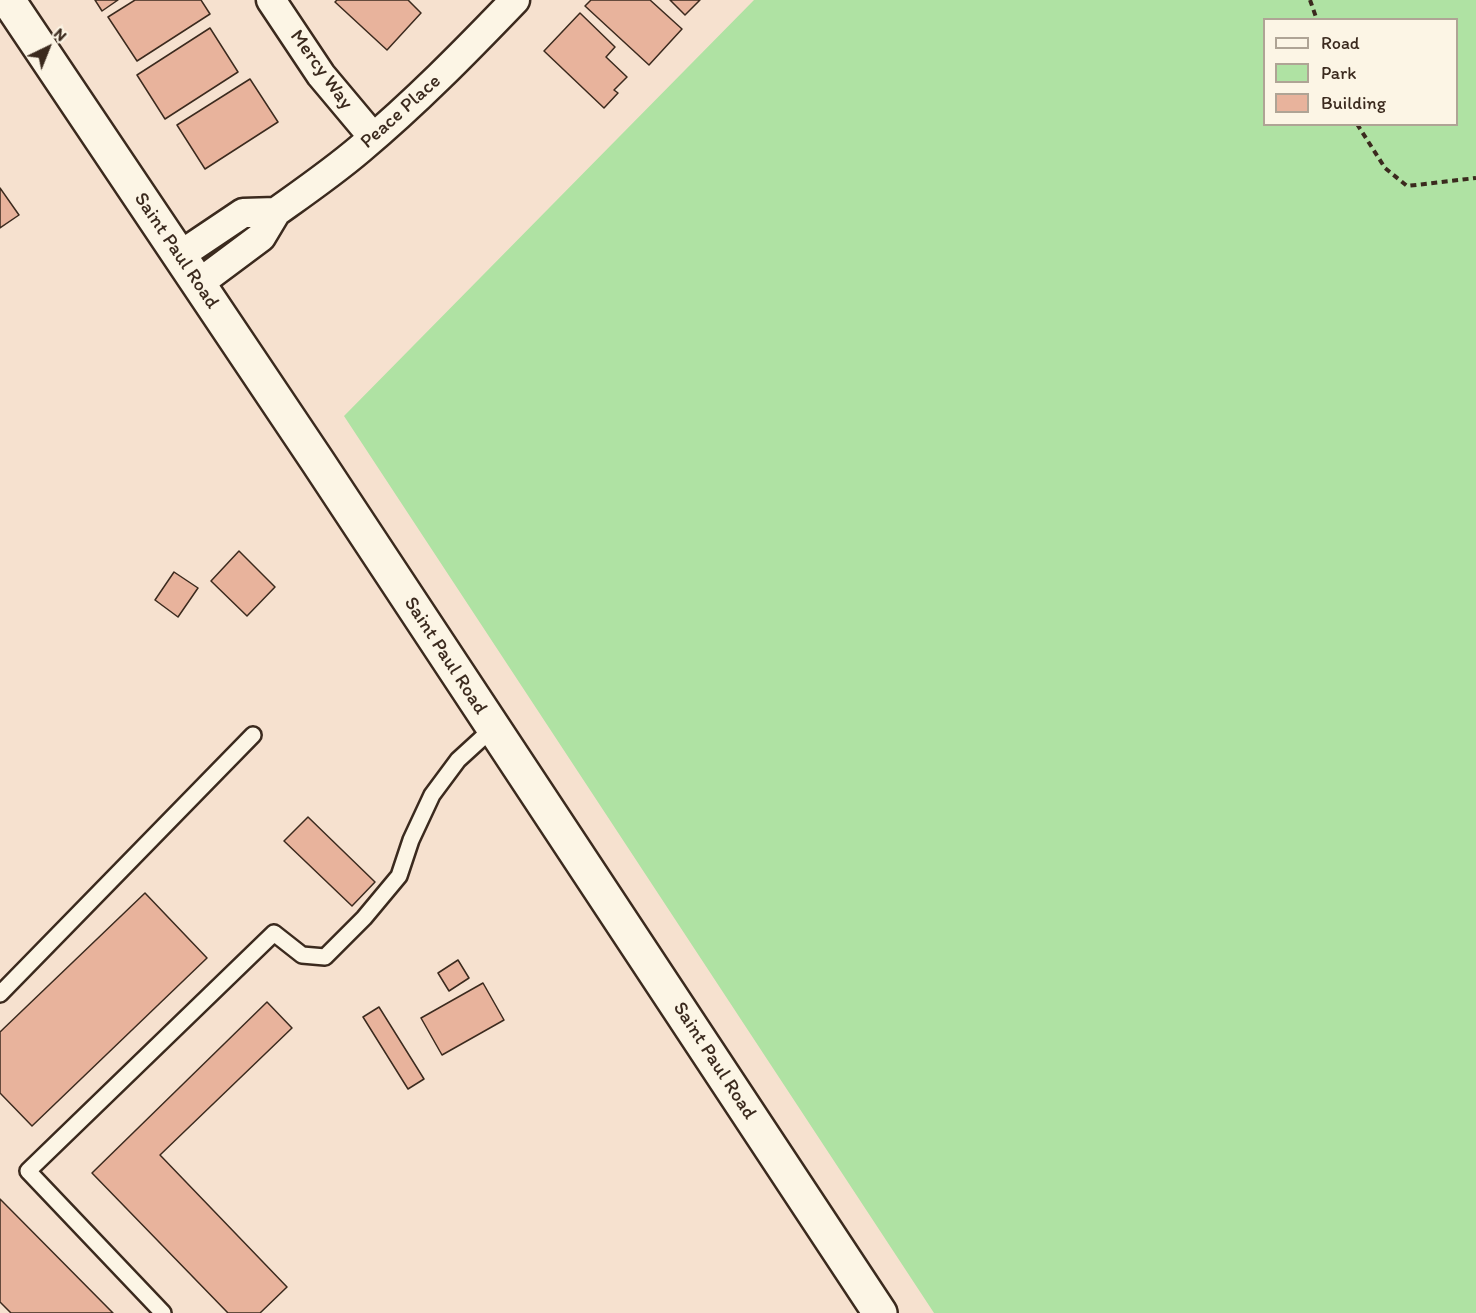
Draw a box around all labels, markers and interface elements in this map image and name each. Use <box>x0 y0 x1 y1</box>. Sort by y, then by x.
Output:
north arrow <box>18 18 78 78</box>
legend <box>1263 18 1458 126</box>
text: N <box>50 24 71 45</box>
street label: Mercy Way <box>284 26 358 114</box>
text: Road <box>1321 32 1360 54</box>
text: Park <box>1321 62 1356 84</box>
street label: Peace Place <box>356 70 446 154</box>
text: Building <box>1321 92 1386 114</box>
street label: Saint Paul Road <box>128 188 224 314</box>
street label: Saint Paul Road <box>398 593 492 719</box>
street label: Saint Paul Road <box>667 998 761 1124</box>

